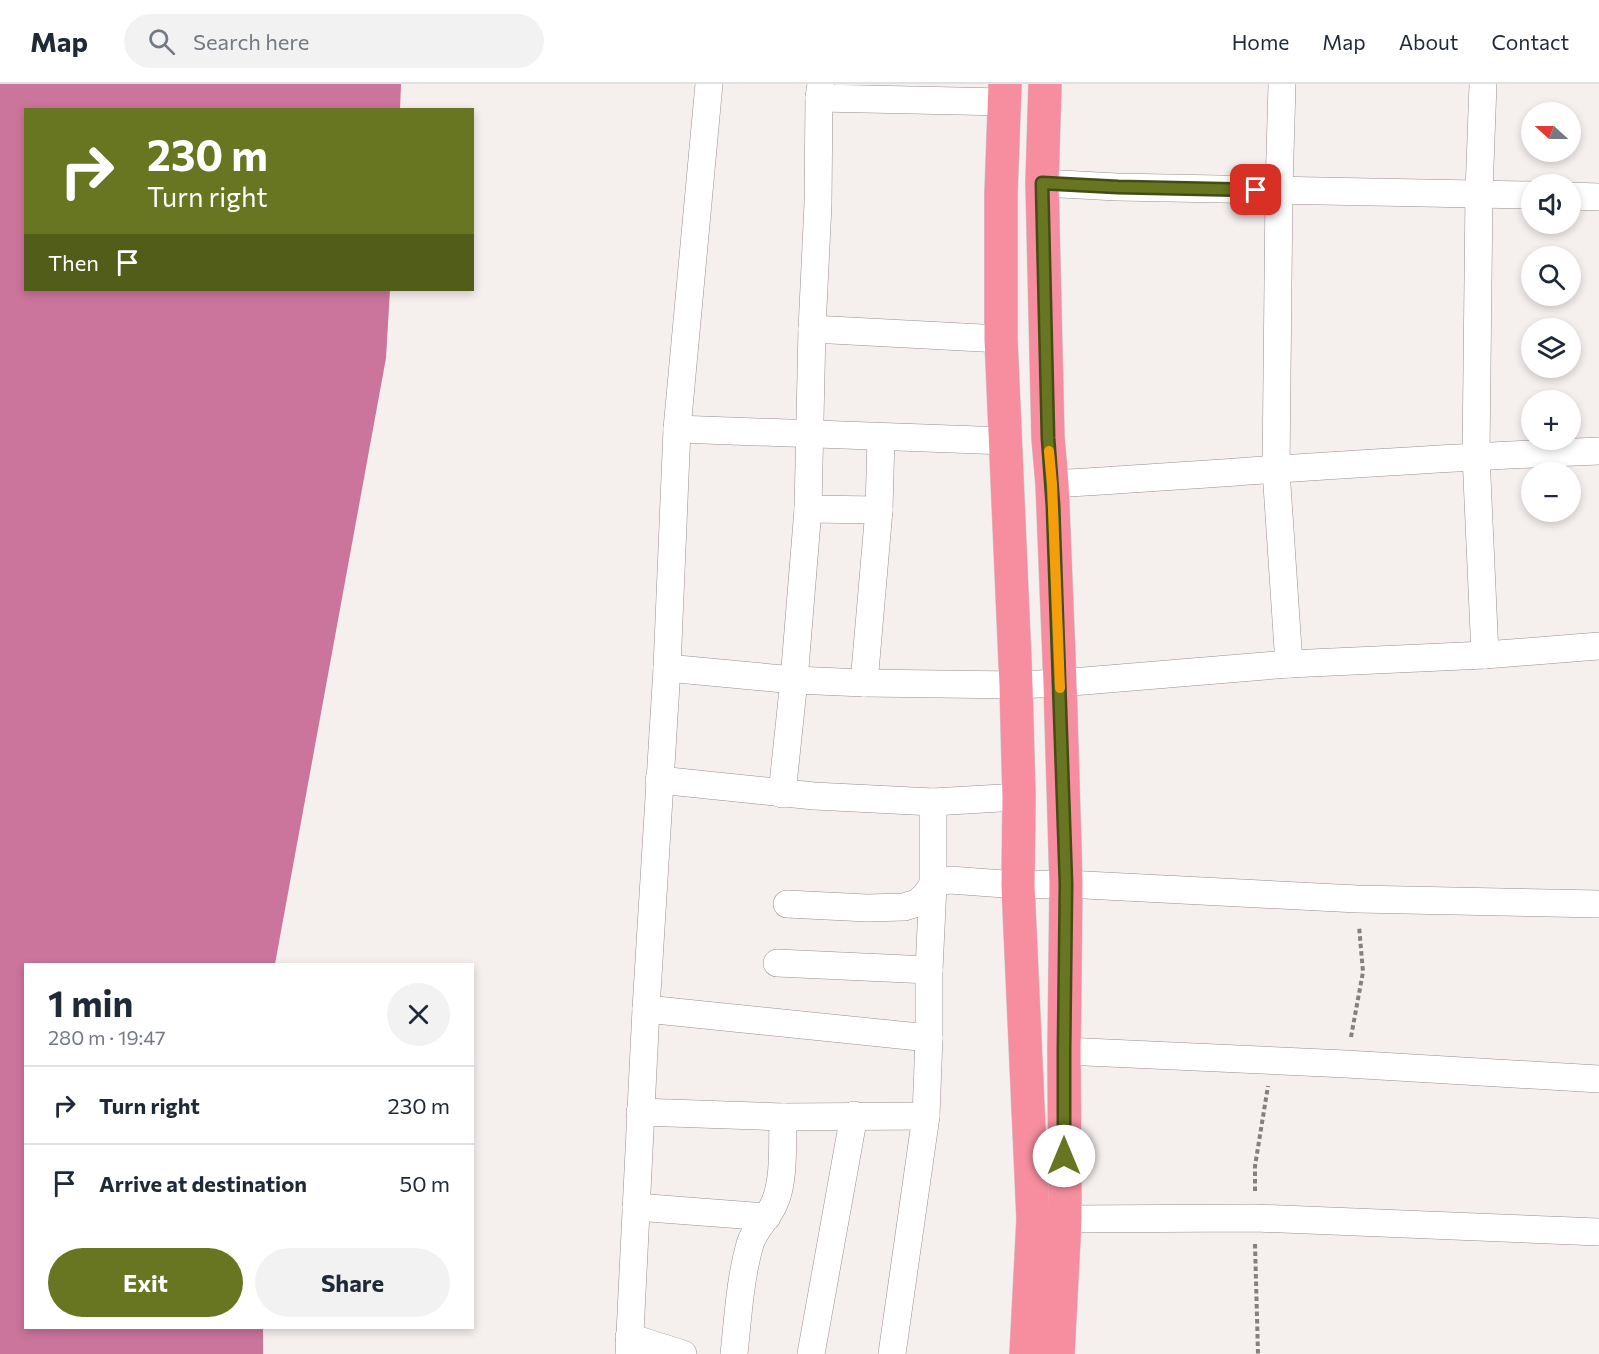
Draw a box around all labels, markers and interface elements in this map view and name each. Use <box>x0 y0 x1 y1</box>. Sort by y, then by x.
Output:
search box <box>124 14 544 68</box>
text: Map <box>30 24 88 58</box>
icon: search <box>145 25 178 58</box>
text: Search here <box>193 28 309 55</box>
text: Home <box>1232 29 1289 54</box>
text: Map <box>1322 29 1366 54</box>
text: About <box>1399 29 1458 54</box>
text: Contact <box>1491 29 1569 54</box>
north arrow <box>1521 102 1581 162</box>
map controls <box>1521 102 1581 522</box>
text: 230 m <box>147 128 268 180</box>
icon: right <box>48 132 126 210</box>
pin <box>1230 164 1281 215</box>
icon: arrive <box>1239 173 1272 206</box>
button: sound <box>1521 174 1581 234</box>
text: Turn right <box>147 180 267 213</box>
icon: arrive <box>111 246 144 279</box>
button: search <box>1521 246 1581 306</box>
text: Then <box>48 249 99 276</box>
button: layers <box>1521 318 1581 378</box>
button: + <box>1521 390 1581 450</box>
button: − <box>1521 462 1581 522</box>
text: 1 min <box>48 980 133 1024</box>
button: close <box>387 983 450 1046</box>
text: 280 m · 19:47 <box>48 1025 165 1049</box>
icon: right <box>48 1089 81 1122</box>
text: Turn right <box>99 1092 200 1119</box>
text: 230 m <box>387 1092 450 1119</box>
position arrow <box>1032 1124 1096 1188</box>
icon: arrive <box>48 1167 81 1200</box>
text: Arrive at destination <box>99 1170 307 1197</box>
text: 50 m <box>400 1170 450 1197</box>
button: Exit <box>48 1248 243 1317</box>
button: Share <box>255 1248 450 1317</box>

